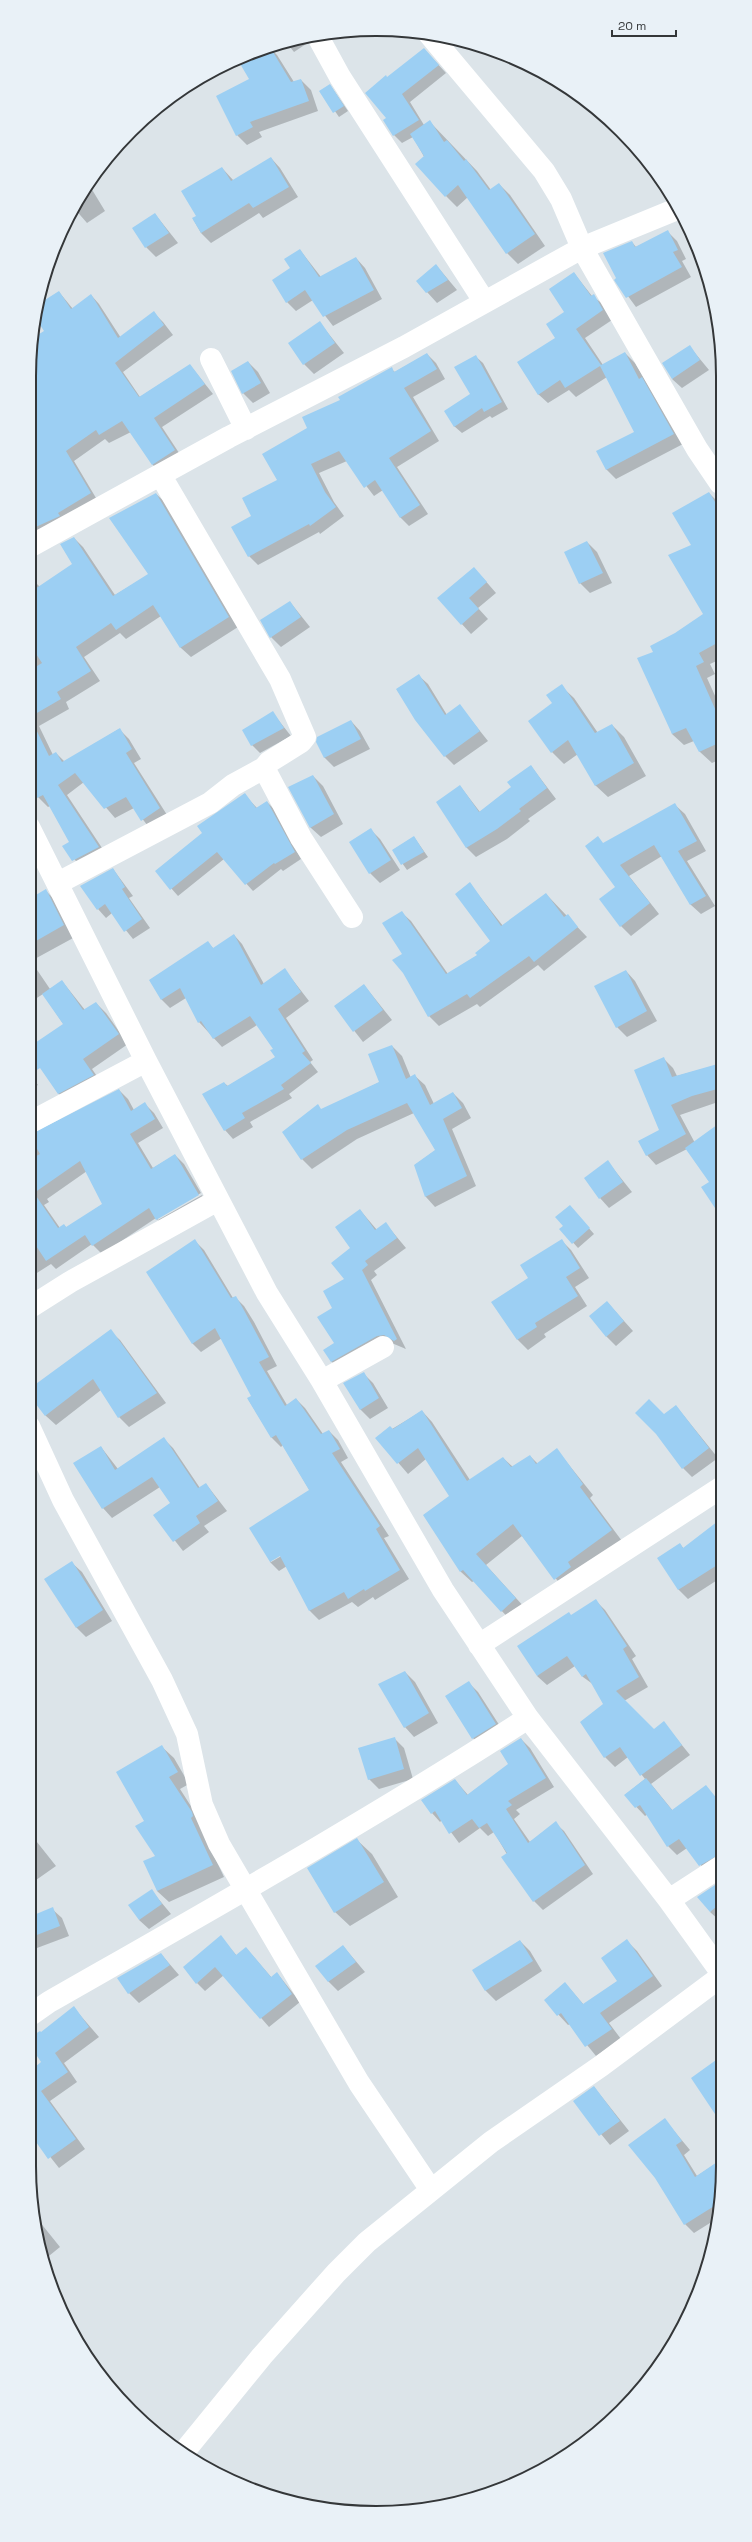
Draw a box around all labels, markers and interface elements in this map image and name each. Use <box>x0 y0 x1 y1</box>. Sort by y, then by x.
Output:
scale bar <box>612 12 676 38</box>
text: 20 m <box>618 18 646 34</box>

